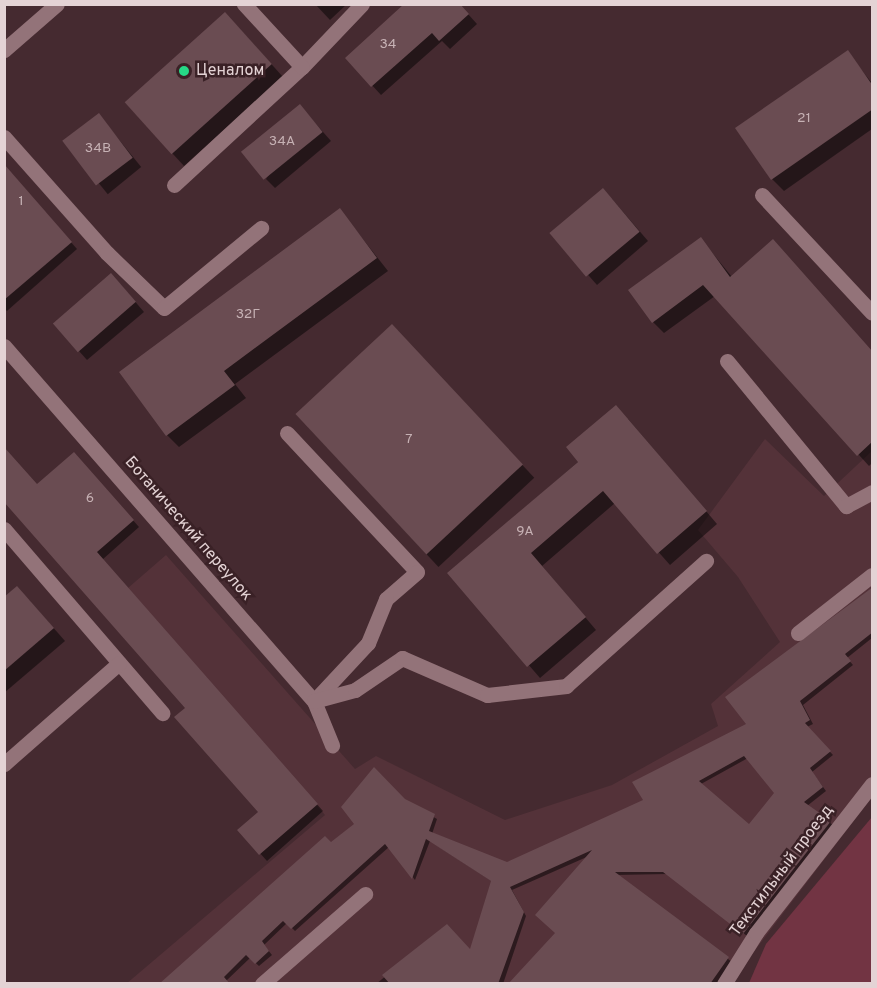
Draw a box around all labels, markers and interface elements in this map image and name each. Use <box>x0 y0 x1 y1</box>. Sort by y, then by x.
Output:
house number: 34 <box>379 37 397 53</box>
place label: Ценалом <box>196 61 264 81</box>
marker: Ценалом <box>177 64 191 78</box>
house number: 21 <box>797 111 811 127</box>
house number: 34А <box>269 134 295 150</box>
house number: 34В <box>85 141 111 157</box>
house number: 1 <box>18 194 24 210</box>
house number: 32Г <box>236 307 260 323</box>
house number: 7 <box>405 432 413 448</box>
street label: Ботанический переулок <box>120 453 256 605</box>
house number: 6 <box>86 491 94 507</box>
house number: 9А <box>516 524 534 540</box>
street label: Текстильный проезд <box>726 801 838 941</box>

